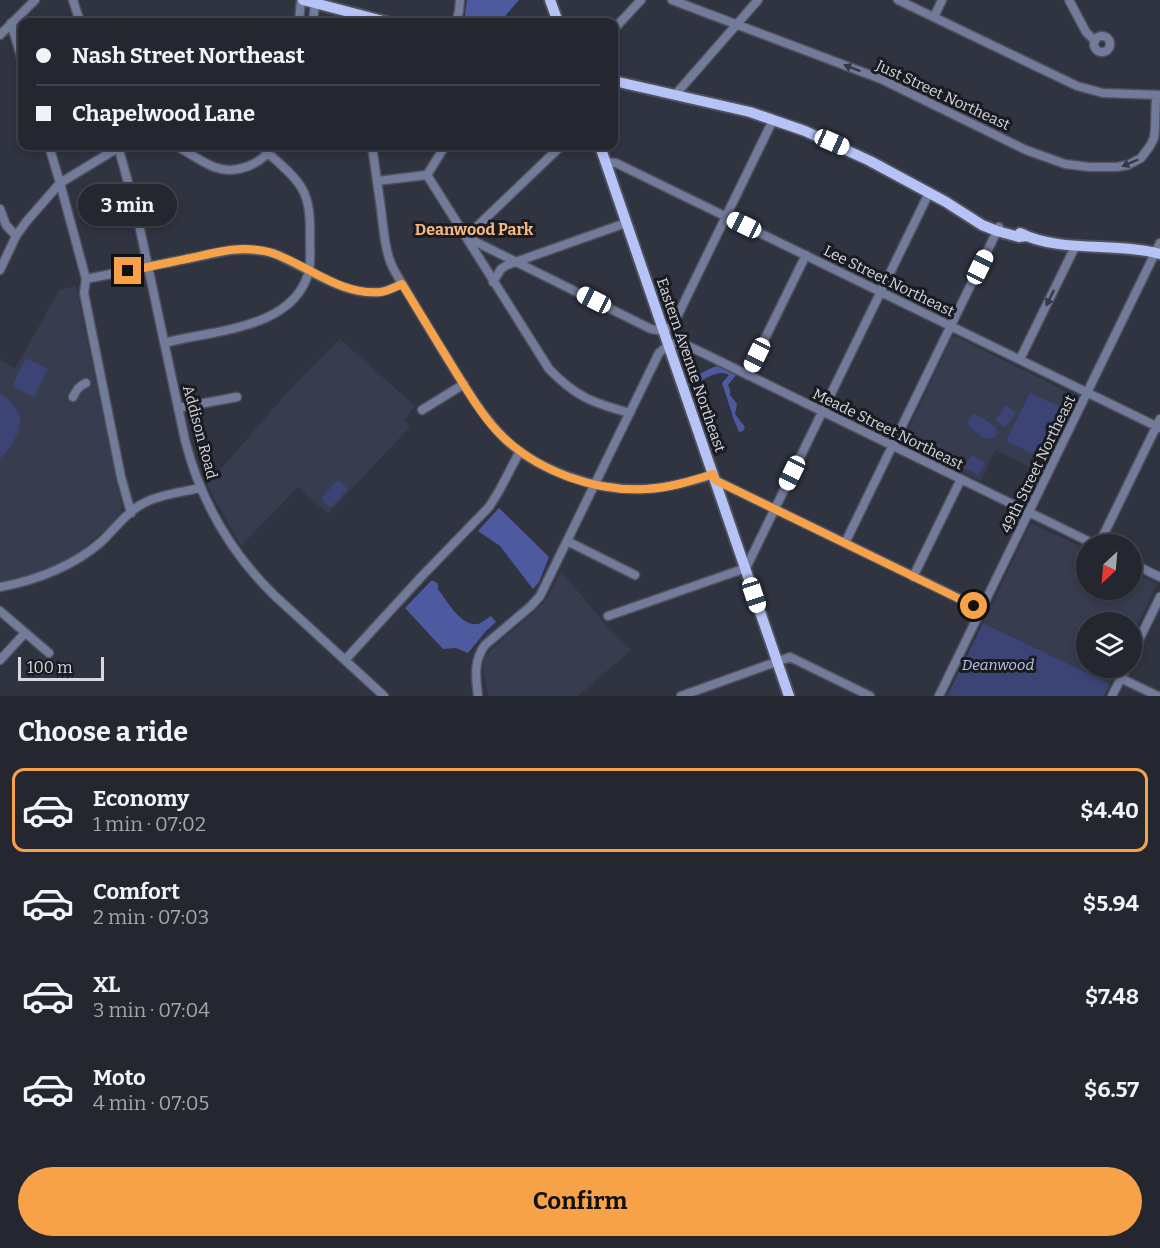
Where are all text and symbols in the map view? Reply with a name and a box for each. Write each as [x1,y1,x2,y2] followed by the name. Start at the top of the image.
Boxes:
[72,42,305,69] text: Nash Street Northeast
[872,56,1013,134] street label: Just Street Northeast
[843,63,861,72] one-way arrow
[72,100,255,127] text: Chapelwood Lane
[812,126,852,158] car
[1120,158,1138,168] one-way arrow
[78,184,178,226] callout: 3 min
[101,193,154,217] text: 3 min
[724,209,764,241] car
[415,220,534,239] district label: Deanwood Park
[821,241,958,321] street label: Lee Street Northeast
[964,247,996,287] car
[114,257,141,284] route end
[653,276,729,455] street label: Eastern Avenue Northeast
[574,284,614,316] car
[1045,289,1055,306] one-way arrow
[741,335,773,375] car
[179,383,221,481] street label: Addison Road
[810,385,967,474] street label: Meade Street Northeast
[997,392,1079,536] street label: 49th Street Northeast
[776,453,808,493] car
[1076,534,1142,600] north arrow
[1076,534,1142,678] map controls
[740,575,768,615] car
[960,592,987,619] route start
[1076,612,1142,678] button: layers
[18,654,104,682] scale bar
[962,656,1035,674] park label: Deanwood
[27,658,72,677] text: 100 m
[18,716,188,748] text: Choose a ride
[21,783,75,837] icon: car
[93,785,189,812] text: Economy
[1080,797,1139,824] text: $4.40
[93,812,206,836] text: 1 min · 07:02
[21,876,75,930] icon: car
[93,878,180,905] text: Comfort
[1083,890,1139,917] text: $5.94
[93,905,209,929] text: 2 min · 07:03
[21,969,75,1023] icon: car
[93,971,120,998] text: XL
[1085,983,1139,1010] text: $7.48
[93,998,210,1022] text: 3 min · 07:04
[21,1062,75,1116] icon: car
[93,1064,146,1091] text: Moto
[1084,1076,1139,1103] text: $6.57
[93,1091,209,1115] text: 4 min · 07:05
[18,1167,1142,1236] button: Confirm

